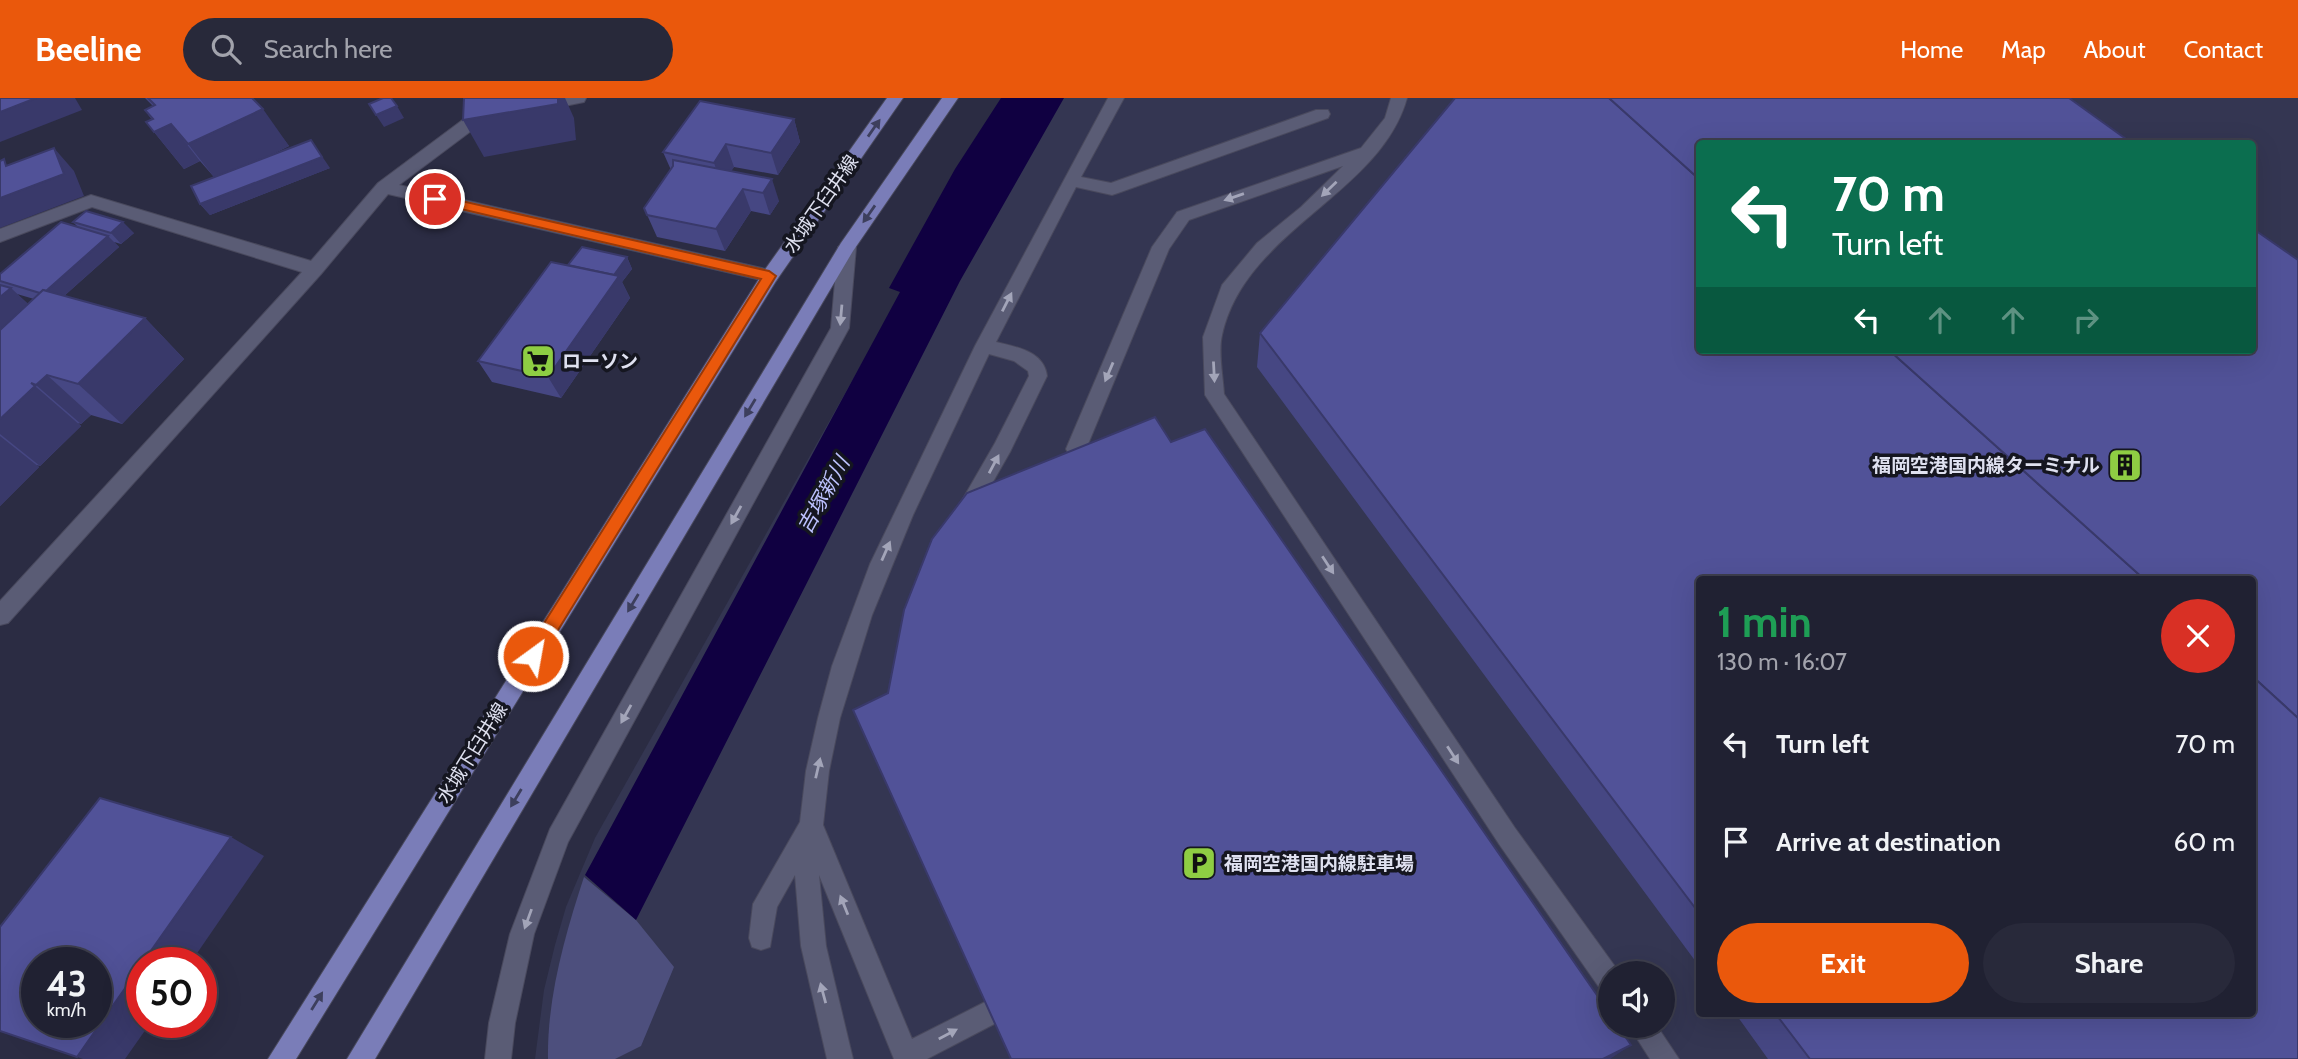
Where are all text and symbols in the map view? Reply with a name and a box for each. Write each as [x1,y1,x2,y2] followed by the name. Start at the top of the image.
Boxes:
[183,18,673,81] search box
[35,29,141,69] text: Beeline
[207,30,245,68] icon: search
[263,33,393,65] text: Search here
[1900,35,1963,64] text: Home
[2001,35,2046,64] text: Map
[2084,35,2146,64] text: About
[2184,35,2263,64] text: Contact
[867,119,881,137] one-way arrow
[779,151,863,257] street label: 水城下臼井線
[1832,164,1945,223] text: 70 m
[1717,168,1808,259] icon: left
[405,169,465,229] pin
[416,180,454,218] icon: arrive
[1321,181,1338,197] one-way arrow
[1223,192,1244,203] one-way arrow
[863,205,876,224] one-way arrow
[1832,224,1943,263] text: Turn left
[1001,292,1012,312] one-way arrow
[1848,301,1886,339] icon: left
[1921,301,1959,339] icon: ahead
[1994,301,2032,339] icon: ahead
[2067,301,2105,339] icon: right
[835,304,846,326] one-way arrow
[519,342,557,380] supermarket icon: ローソン
[562,350,638,373] place label: ローソン
[1209,361,1220,383] one-way arrow
[1103,362,1114,383] one-way arrow
[744,399,756,418] one-way arrow
[2106,446,2144,484] building icon: 福岡空港国内線ターミナル
[792,450,855,538] water label: 吉塚新川
[988,454,1000,474] one-way arrow
[1872,454,2100,477] place label: 福岡空港国内線ターミナル
[730,505,742,525] one-way arrow
[880,541,892,561] one-way arrow
[1321,556,1335,574] one-way arrow
[627,594,639,613] one-way arrow
[1717,596,1812,648] text: 1 min
[2161,599,2235,673] button: close
[496,619,570,693] position arrow
[1717,648,1847,676] text: 130 m · 16:07
[432,699,512,807] street label: 水城下臼井線
[620,704,632,724] one-way arrow
[1717,725,1755,763] icon: left
[1776,728,1869,760] text: Turn left
[2175,728,2235,760] text: 70 m
[1446,746,1460,764] one-way arrow
[813,756,824,778] one-way arrow
[510,789,522,808] one-way arrow
[1717,823,1755,861] icon: arrive
[1776,826,2001,858] text: Arrive at destination
[2173,826,2235,858] text: 60 m
[1180,844,1218,882] parking icon: 福岡空港国内線駐車場
[1224,852,1414,875] place label: 福岡空港国内線駐車場
[839,895,850,916] one-way arrow
[522,908,533,929] one-way arrow
[1717,923,1969,1003] button: Exit
[1983,923,2235,1003] button: Share
[126,947,217,1038] speed limit sign: 50
[1598,961,1675,1038] map controls
[1598,961,1675,1038] button: sound
[46,962,87,1005] text: 43
[817,982,828,1004] one-way arrow
[311,991,324,1011] one-way arrow
[47,999,86,1021] text: km/h
[938,1029,958,1040] one-way arrow

